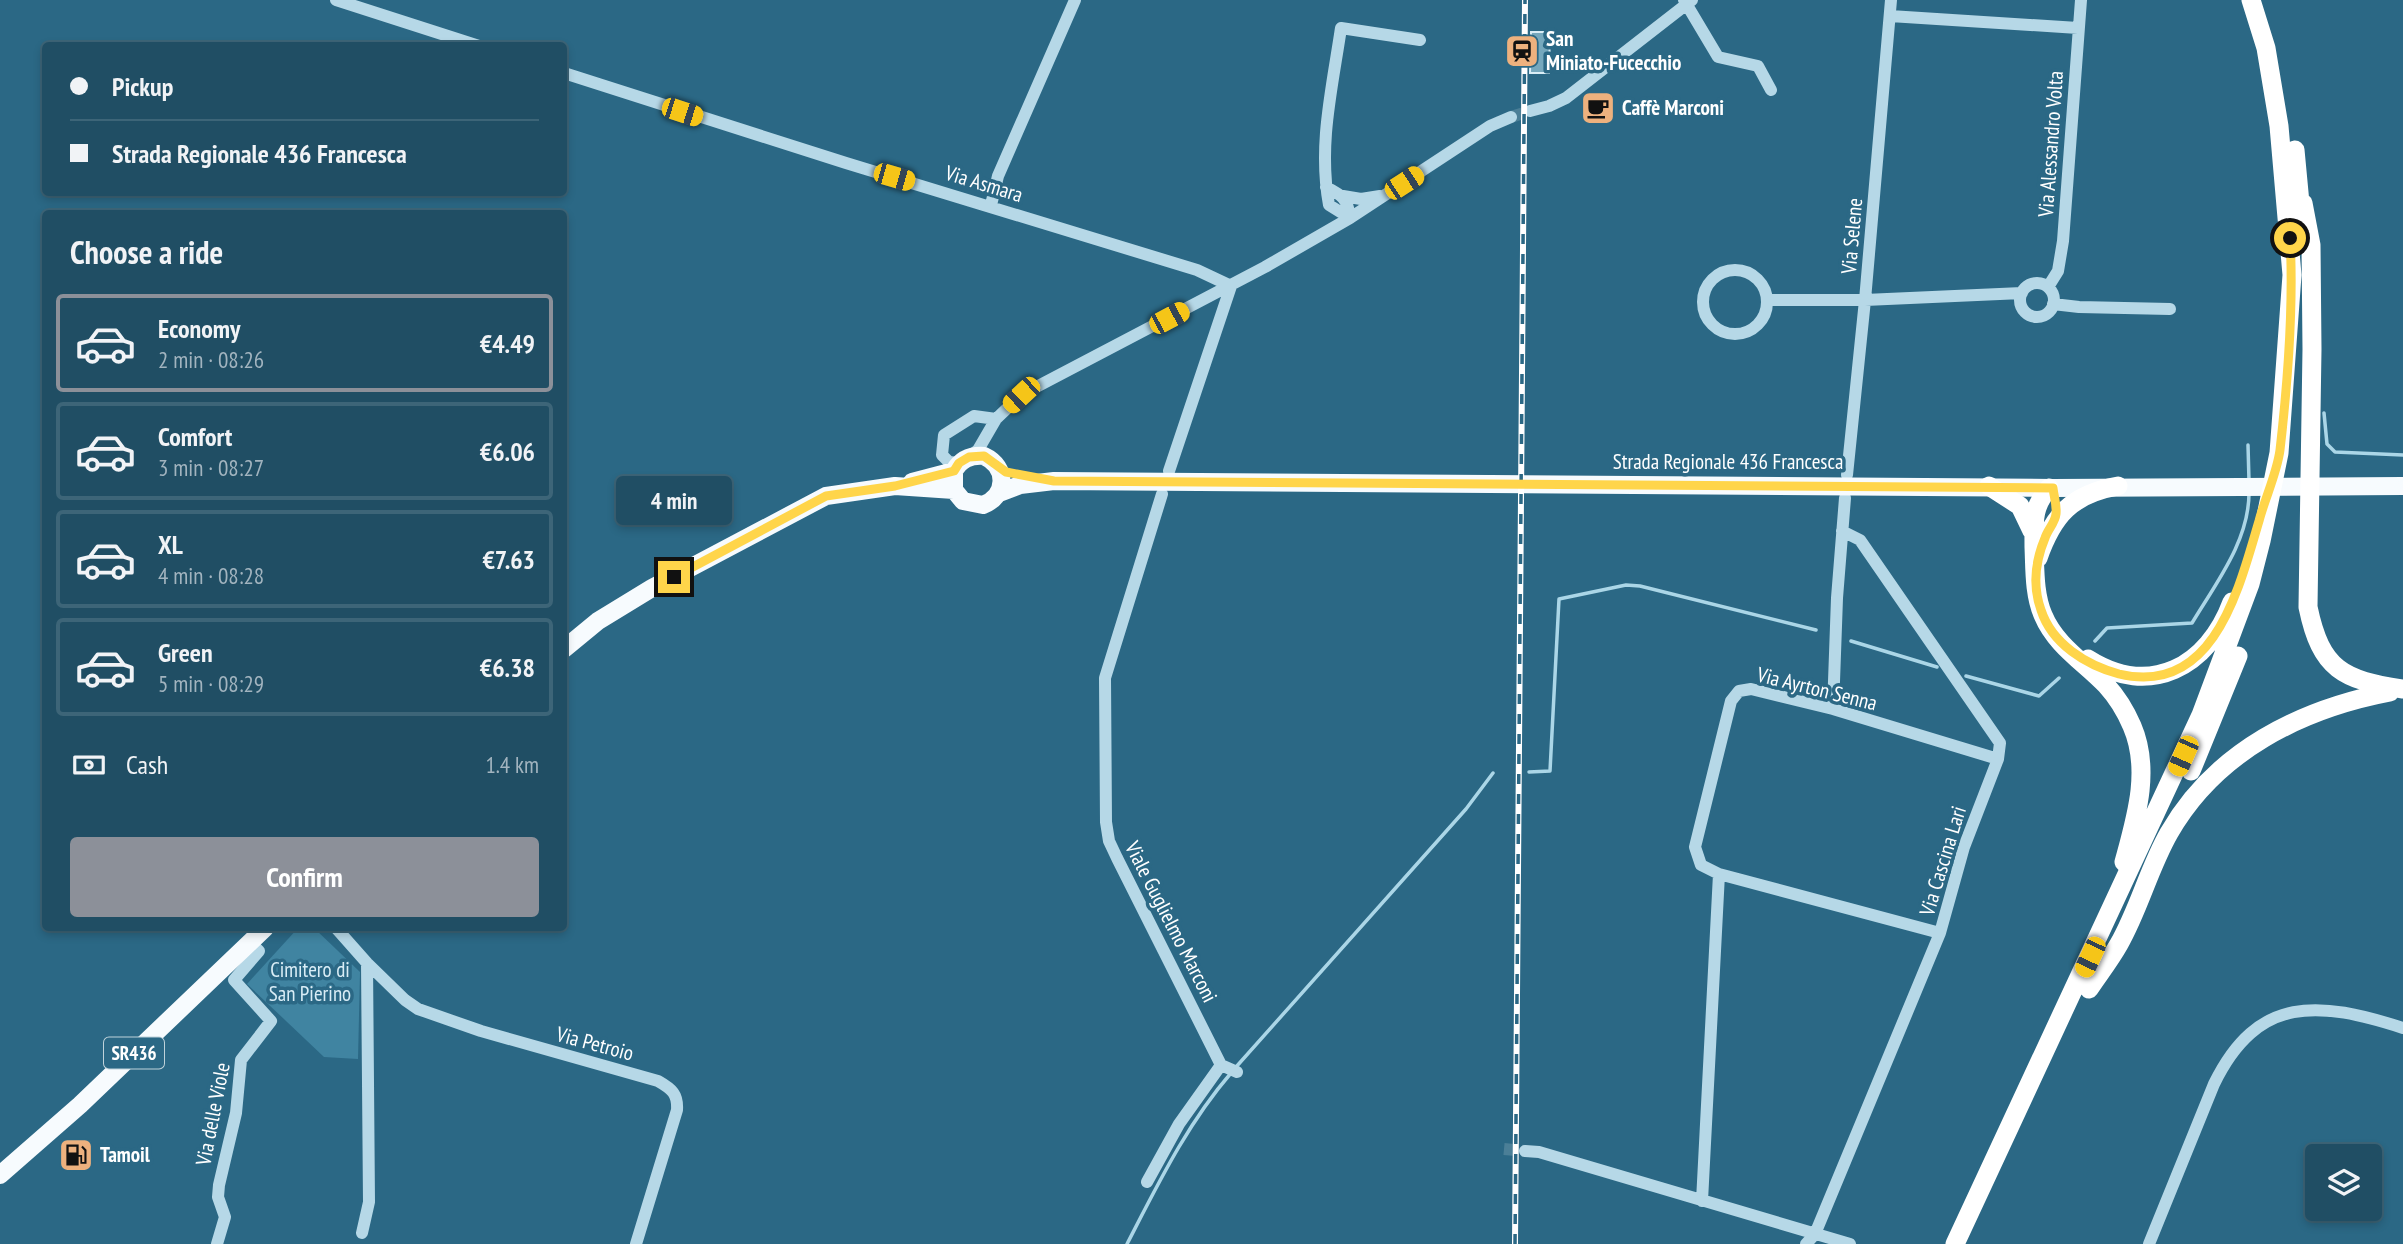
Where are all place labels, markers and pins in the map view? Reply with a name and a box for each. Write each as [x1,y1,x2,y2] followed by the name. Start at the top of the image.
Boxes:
[1546,25,1681,76] place label: San Miniato-Fucecchio
[1503,32,1541,70] station icon: San Miniato-Fucecchio
[1579,89,1617,127] cafe icon: Caffè Marconi
[1622,94,1724,121] place label: Caffè Marconi
[57,1136,95,1174] fuel station icon: Tamoil
[100,1141,151,1168] place label: Tamoil

